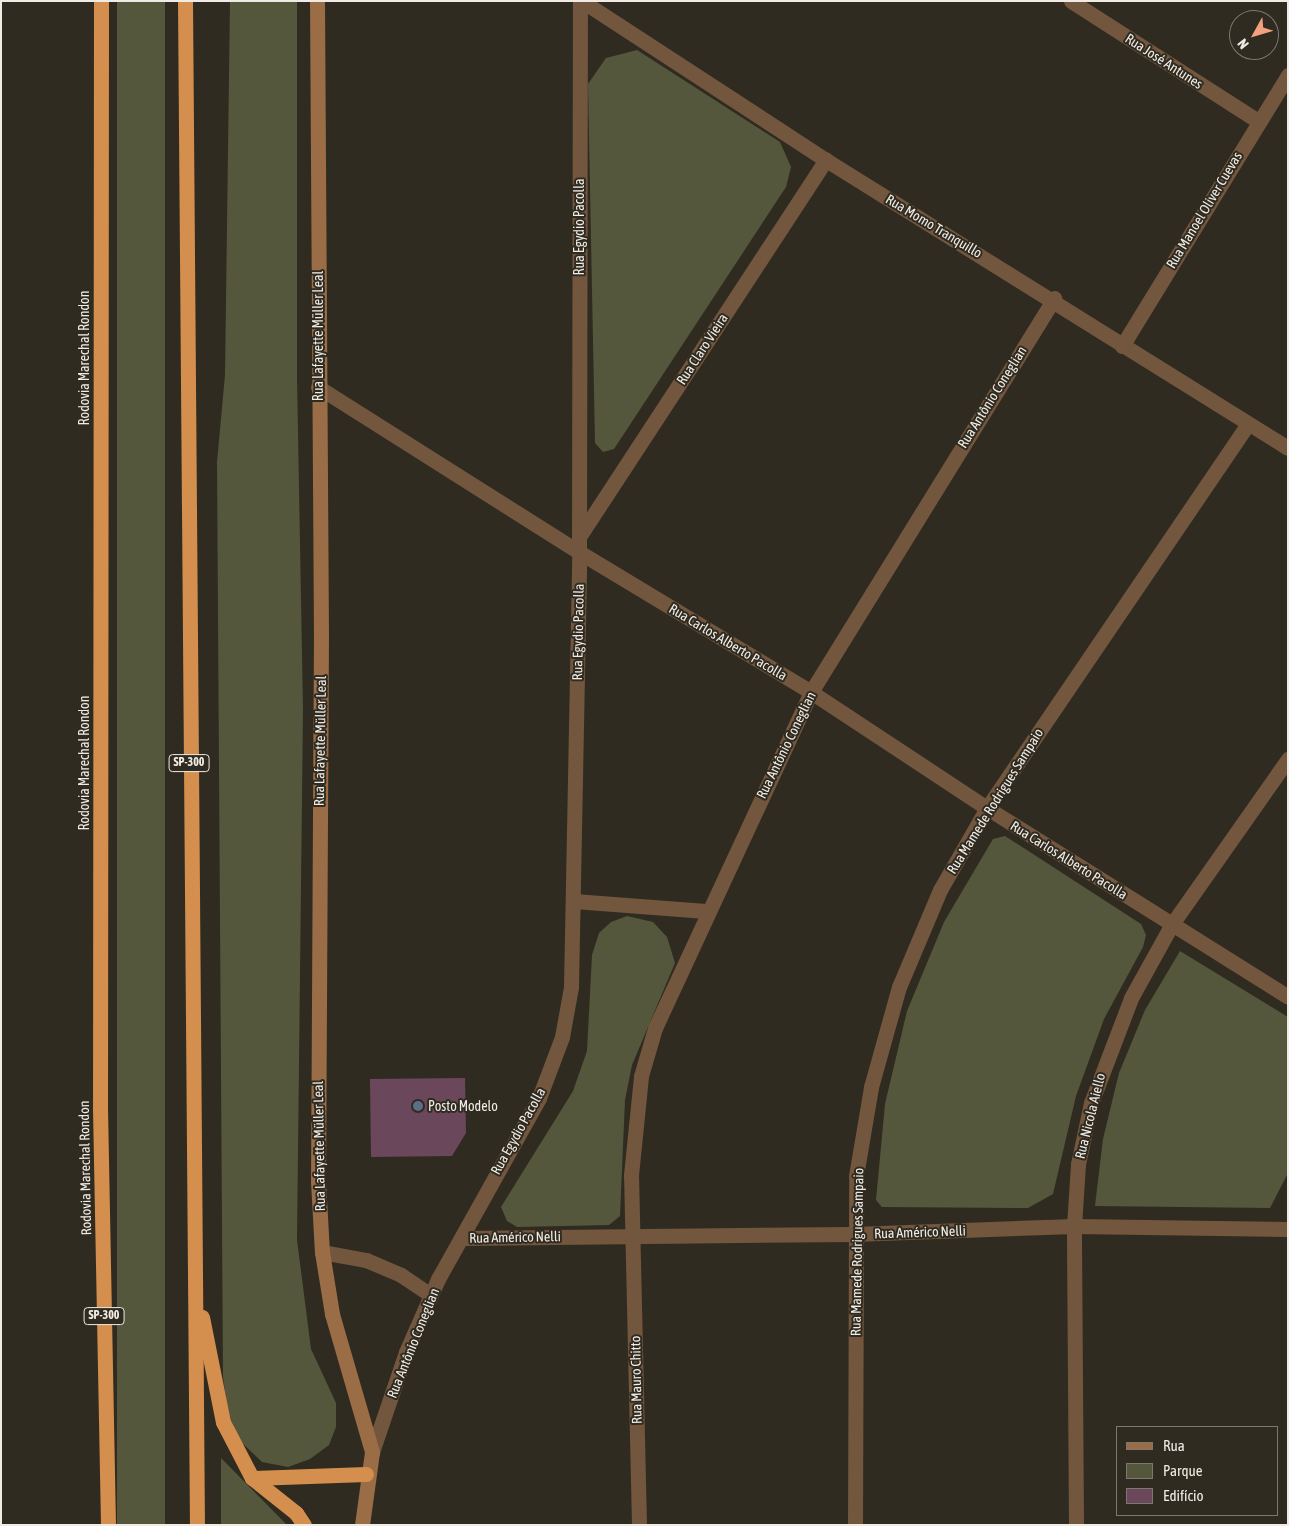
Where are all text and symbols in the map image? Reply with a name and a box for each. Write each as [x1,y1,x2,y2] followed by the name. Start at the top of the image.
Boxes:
[1229,10,1279,60] north arrow
[1122,30,1206,92] street label: Rua José Antunes
[1234,36,1252,52] text: N
[1163,149,1245,271] street label: Rua Manoel Oliver Cuevas
[571,179,587,275] street label: Rua Egydio Pacolla
[883,191,985,261] street label: Rua Momo Tranquillo
[310,271,326,401] street label: Rua Lafayette Müller Leal
[76,291,92,425] street label: Rodovia Marechal Rondon
[673,310,731,388] street label: Rua Claro Vieira
[954,343,1030,451] street label: Rua Antônio Coneglian
[569,583,587,681] street label: Rua Egydio Pacolla
[666,600,790,684] street label: Rua Carlos Alberto Pacolla
[310,676,330,806] street label: Rua Lafayette Müller Leal
[753,689,819,801] street label: Rua Antônio Coneglian
[76,696,92,830] street label: Rodovia Marechal Rondon
[943,725,1047,877] street label: Rua Mamede Rodrigues Sampaio
[168,754,210,772] road number: SP-300
[1007,817,1131,903] street label: Rua Carlos Alberto Pacolla
[1071,1071,1109,1161] street label: Rua Nicola Aiello
[309,1081,329,1211] street label: Rua Lafayette Müller Leal
[487,1085,549,1177] street label: Rua Egydio Pacolla
[428,1098,498,1114] place label: Posto Modelo
[75,1100,95,1236] street label: Rodovia Marechal Rondon
[412,1100,424,1112] marker: Posto Modelo
[847,1168,867,1336] street label: Rua Mamede Rodrigues Sampaio
[874,1222,966,1242] street label: Rua Américo Nelli
[469,1228,561,1246] street label: Rua Américo Nelli
[383,1286,443,1400] street label: Rua Antônio Coneglian
[83,1306,125,1325] road number: SP-300
[627,1336,645,1424] street label: Rua Mauro Chitto
[1116,1426,1279,1516] legend
[1163,1437,1185,1454] text: Rua
[1163,1462,1203,1479] text: Parque
[1163,1487,1204,1504] text: Edifício

